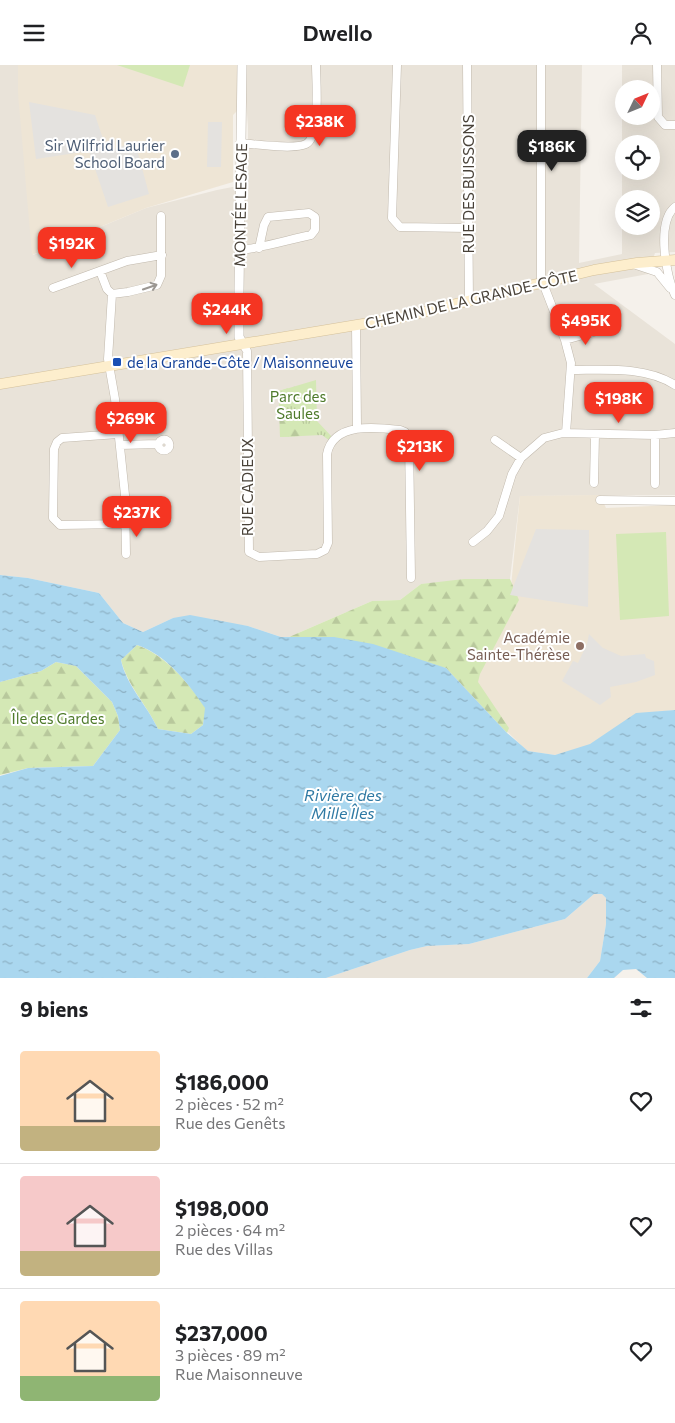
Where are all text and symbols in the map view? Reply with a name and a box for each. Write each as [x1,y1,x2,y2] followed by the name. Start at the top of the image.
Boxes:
[20,19,48,47] icon: menu
[302,19,373,46] text: Dwello
[627,19,655,47] icon: person
[615,80,660,125] north arrow
[615,80,660,235] map controls
[285,104,355,147] pin: $238K
[296,111,344,130] text: $238K
[459,114,477,253] street label: RUE DES BUISSONS
[517,129,587,172] pin: $186K
[615,135,660,180] button: locate
[45,136,165,171] place label: Sir Wilfrid Laurier School Board
[528,136,576,155] text: $186K
[229,143,250,267] street label: MONTÉE LESAGE
[169,148,181,160] marker: Sir Wilfrid Laurier School Board
[615,190,660,235] button: layers
[37,227,107,269] pin: $192K
[49,233,95,252] text: $192K
[363,265,579,332] street label: CHEMIN DE LA GRANDE-CÔTE
[141,282,157,291] one-way arrow
[192,293,262,335] pin: $244K
[203,299,251,318] text: $244K
[551,303,621,346] pin: $495K
[561,310,611,329] text: $495K
[127,353,353,371] place label: de la Grande-Côte / Maisonneuve
[111,356,123,368] marker: de la Grande-Côte / Maisonneuve
[584,381,654,424] pin: $198K
[270,387,327,422] park label: Parc des Saules
[595,388,643,407] text: $198K
[96,401,166,444] pin: $269K
[107,408,155,427] text: $269K
[385,429,455,472] pin: $213K
[397,436,443,455] text: $213K
[238,438,256,536] street label: RUE CADIEUX
[102,495,172,538] pin: $237K
[113,502,161,521] text: $237K
[467,628,570,663] place label: Académie Sainte-Thérèse
[574,640,586,652] marker: Académie Sainte-Thérèse
[10,708,105,727] park label: Île des Gardes
[304,785,382,822] water label: Rivière des Mille Îles
[627,994,655,1022] icon: filters
[20,996,88,1021] text: 9 biens
[175,1069,269,1094] text: $186,000
[60,1071,120,1131] icon: home
[627,1087,655,1115] icon: heart
[175,1094,284,1113] text: 2 pièces · 52 m²
[175,1113,286,1132] text: Rue des Genêts
[175,1195,269,1220] text: $198,000
[60,1196,120,1256] icon: home
[627,1212,655,1240] icon: heart
[175,1220,285,1239] text: 2 pièces · 64 m²
[175,1239,273,1258] text: Rue des Villas
[175,1320,268,1345] text: $237,000
[60,1321,120,1381] icon: home
[627,1337,655,1365] icon: heart
[175,1345,286,1364] text: 3 pièces · 89 m²
[175,1364,303,1383] text: Rue Maisonneuve

